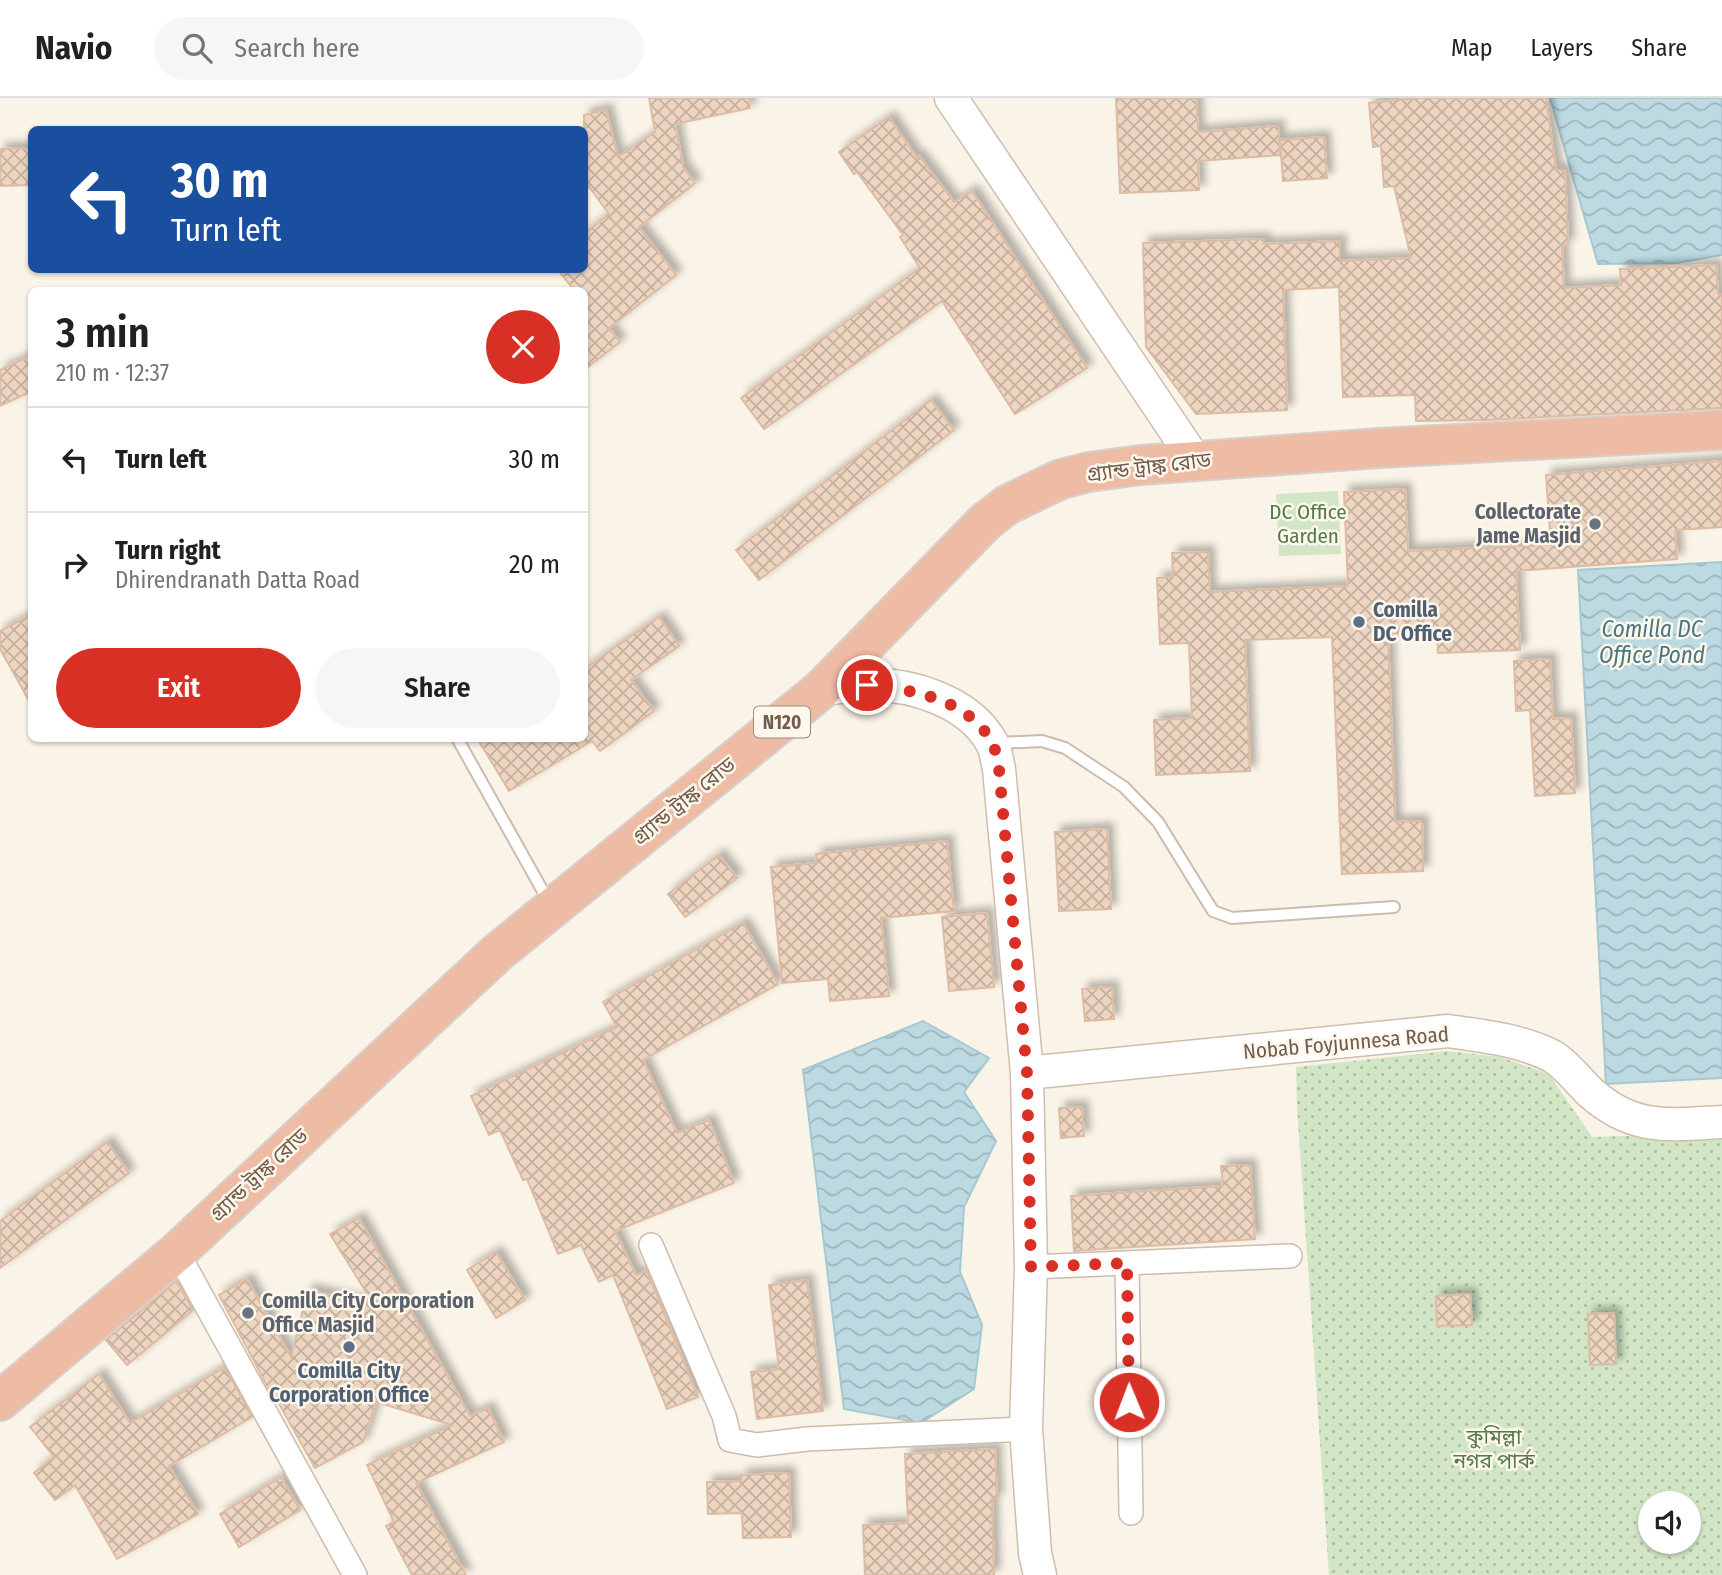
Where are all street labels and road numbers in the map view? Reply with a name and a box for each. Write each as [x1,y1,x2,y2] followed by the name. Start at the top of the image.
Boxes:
[1085,446,1214,488] street label: গ্র্যান্ড ট্রাঙ্ক রোড
[754,706,810,737] road number: N120
[627,751,741,850] street label: গ্র্যান্ড ট্রাঙ্ক রোড
[1242,1021,1450,1065] street label: Nobab Foyjunnesa Road
[204,1122,314,1227] street label: গ্র্যান্ড ট্রাঙ্ক রোড

